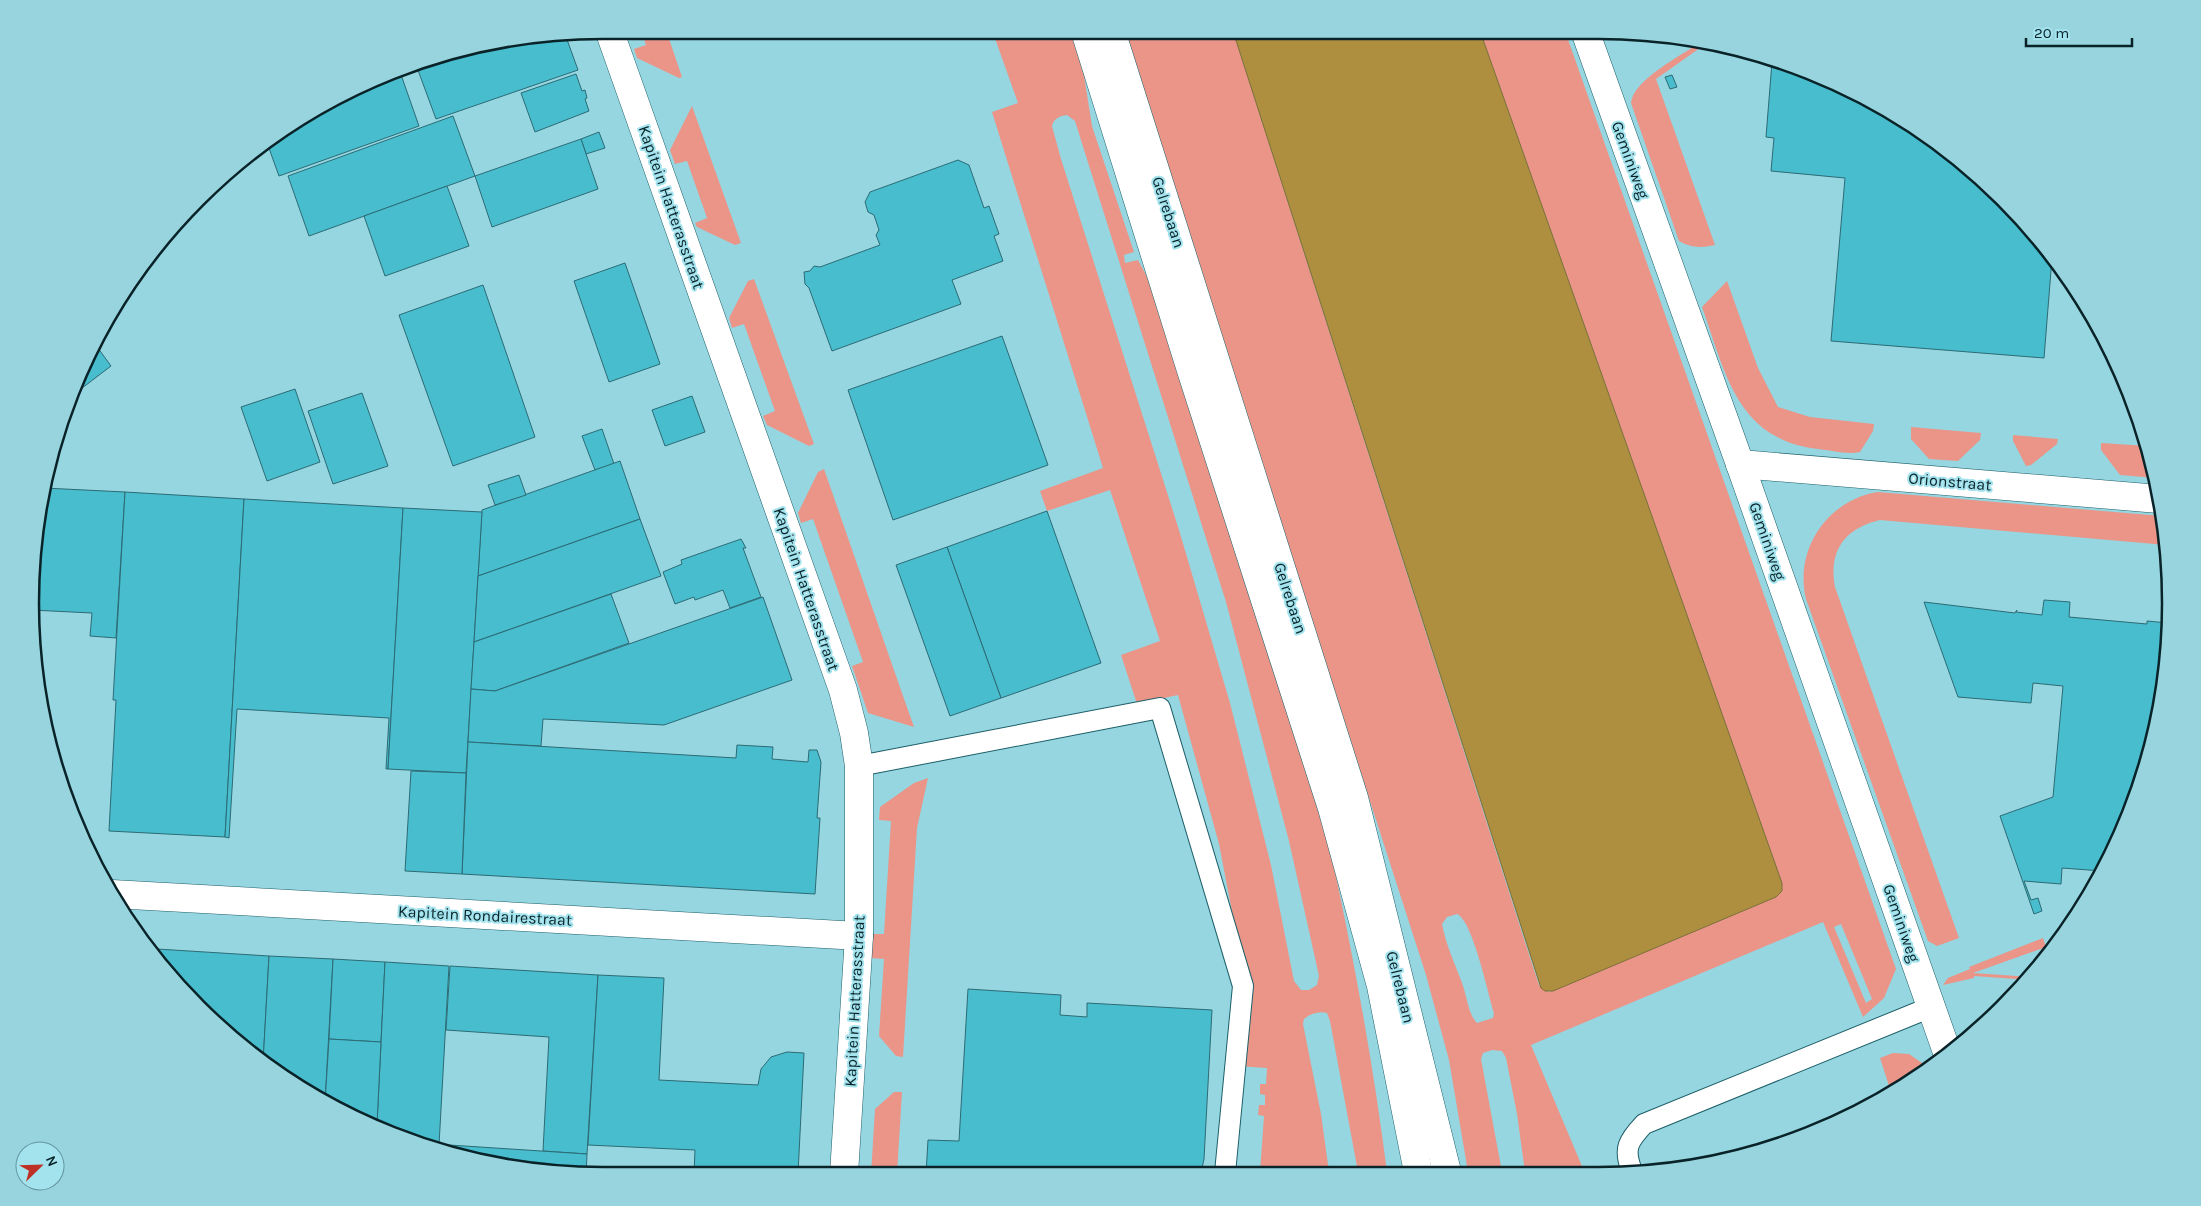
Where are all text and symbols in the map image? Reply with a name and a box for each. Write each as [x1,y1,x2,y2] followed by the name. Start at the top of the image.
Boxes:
[2026,15,2132,47] scale bar
[2034,24,2069,42] text: 20 m
[1608,119,1653,202] street label: Geminiweg
[635,123,708,291] street label: Kapitein Hatterasstraat
[1148,174,1189,250] street label: Gelrebaan
[1908,468,1992,495] street label: Orionstraat
[1745,500,1790,583] street label: Geminiweg
[770,505,843,673] street label: Kapitein Hatterasstraat
[1270,560,1311,636] street label: Gelrebaan
[1879,882,1924,965] street label: Geminiweg
[397,901,572,930] street label: Kapitein Rondairestraat
[841,915,868,1087] street label: Kapitein Hatterasstraat
[1382,949,1419,1025] street label: Gelrebaan
[15,1141,65,1191] north arrow
[42,1153,61,1169] text: N

